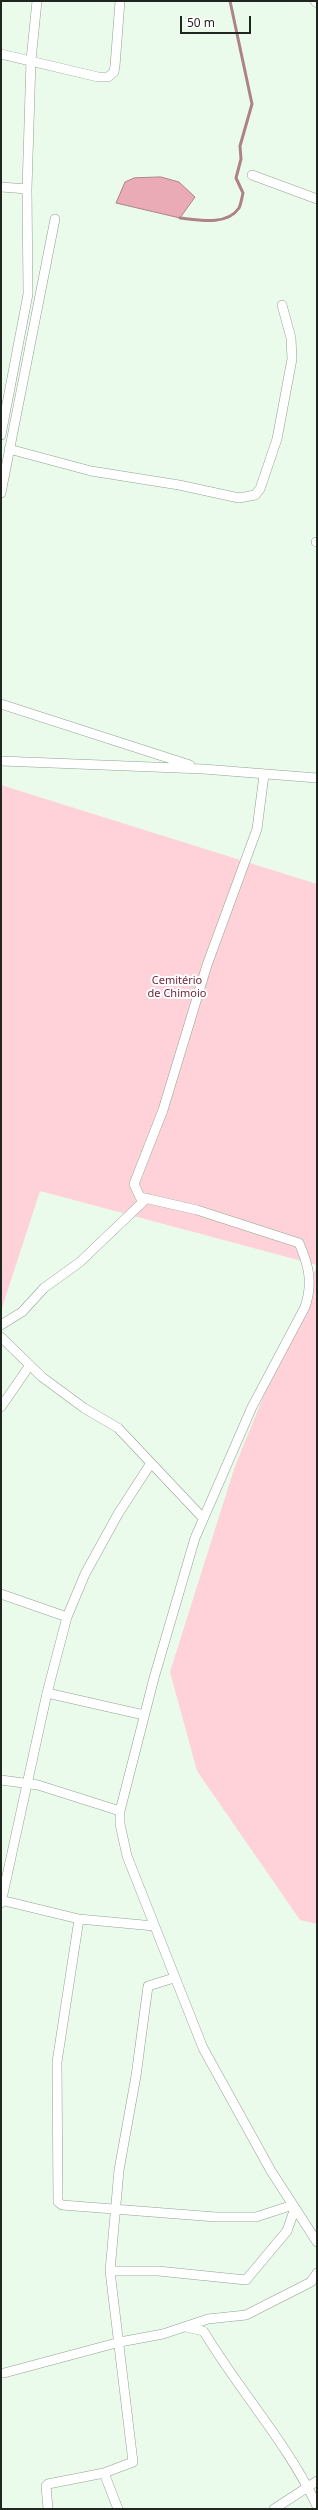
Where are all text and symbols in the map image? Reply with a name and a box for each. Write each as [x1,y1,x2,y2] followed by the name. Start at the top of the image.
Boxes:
[182,8,253,34] scale bar
[187,14,215,31] text: 50 m
[148,974,206,1000] park label: Cemitério de Chimoio

